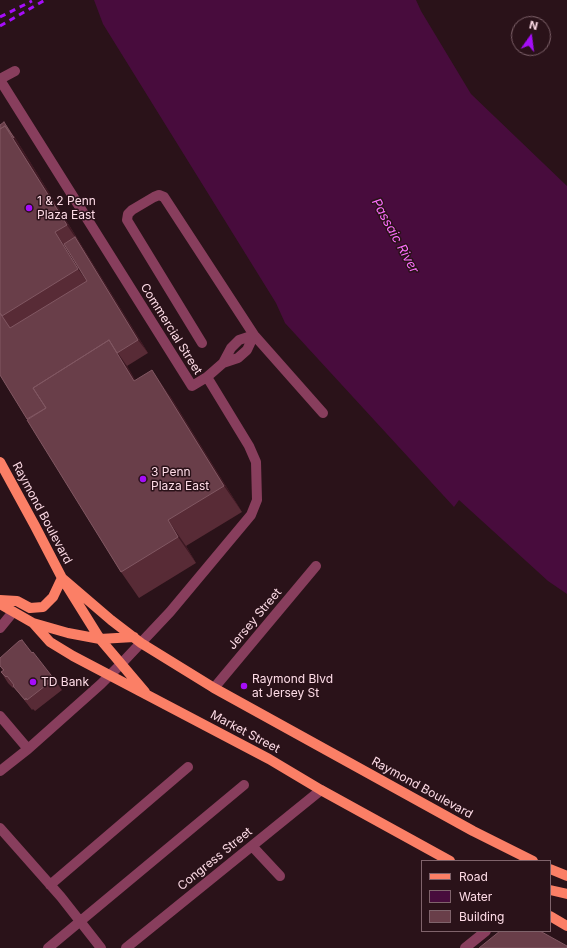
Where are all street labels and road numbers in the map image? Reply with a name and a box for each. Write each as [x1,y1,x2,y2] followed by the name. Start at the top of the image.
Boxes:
[137,281,205,377] street label: Commercial Street
[9,460,75,566] street label: Raymond Boulevard
[225,585,285,653] street label: Jersey Street
[208,708,282,756] street label: Market Street
[369,754,475,822] street label: Raymond Boulevard
[175,825,255,893] street label: Congress Street

